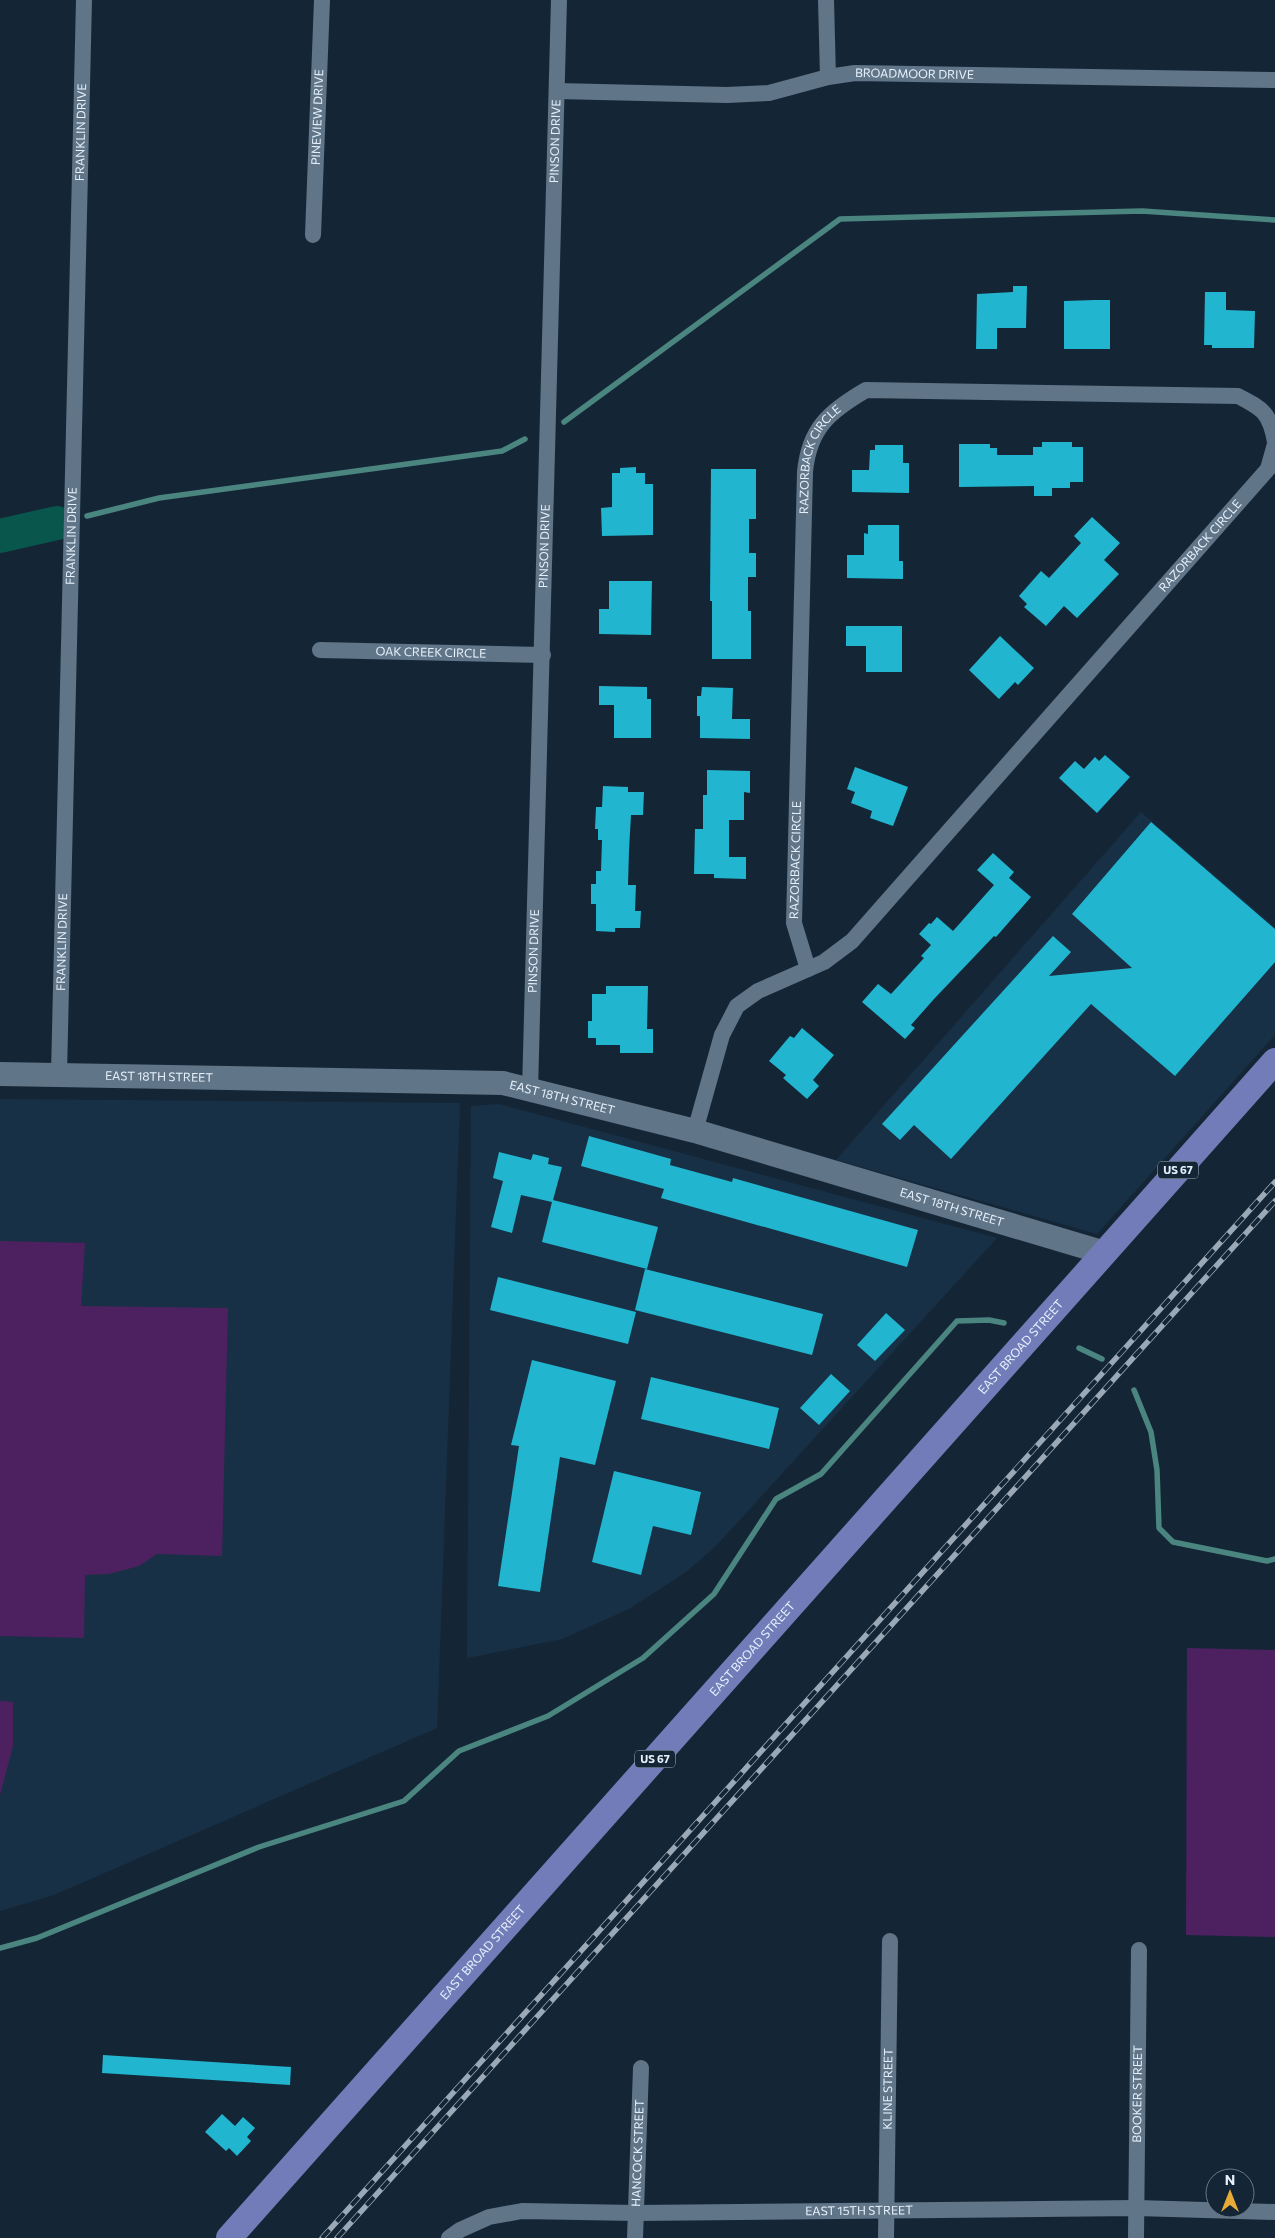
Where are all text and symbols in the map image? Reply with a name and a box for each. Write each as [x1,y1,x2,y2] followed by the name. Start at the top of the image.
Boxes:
[855,65,974,81] street label: BROADMOOR DRIVE
[308,69,325,165] street label: PINEVIEW DRIVE
[72,83,88,181] street label: FRANKLIN DRIVE
[546,99,562,183] street label: PINSON DRIVE
[796,401,843,514] street label: RAZORBACK CIRCLE
[62,487,79,585] street label: FRANKLIN DRIVE
[1155,496,1244,594] street label: RAZORBACK CIRCLE
[535,504,552,588] street label: PINSON DRIVE
[375,643,486,660] street label: OAK CREEK CIRCLE
[786,801,803,919] street label: RAZORBACK CIRCLE
[53,893,69,991] street label: FRANKLIN DRIVE
[525,909,541,993] street label: PINSON DRIVE
[105,1068,213,1084] street label: EAST 18TH STREET
[508,1077,617,1117] street label: EAST 18TH STREET
[1158,1162,1198,1178] road number: US 67
[898,1184,1006,1229] street label: EAST 18TH STREET
[975,1296,1066,1396] street label: EAST BROAD STREET
[706,1598,797,1698] street label: EAST BROAD STREET
[635,1750,675,1768] road number: US 67
[436,1902,528,2002] street label: EAST BROAD STREET
[1129,2045,1144,2143] street label: BOOKER STREET
[879,2048,895,2130] street label: KLINE STREET
[628,2099,646,2207] street label: HANCOCK STREET
[1205,2168,1255,2218] north arrow
[1225,2171,1235,2188] text: N
[805,2202,913,2217] street label: EAST 15TH STREET

